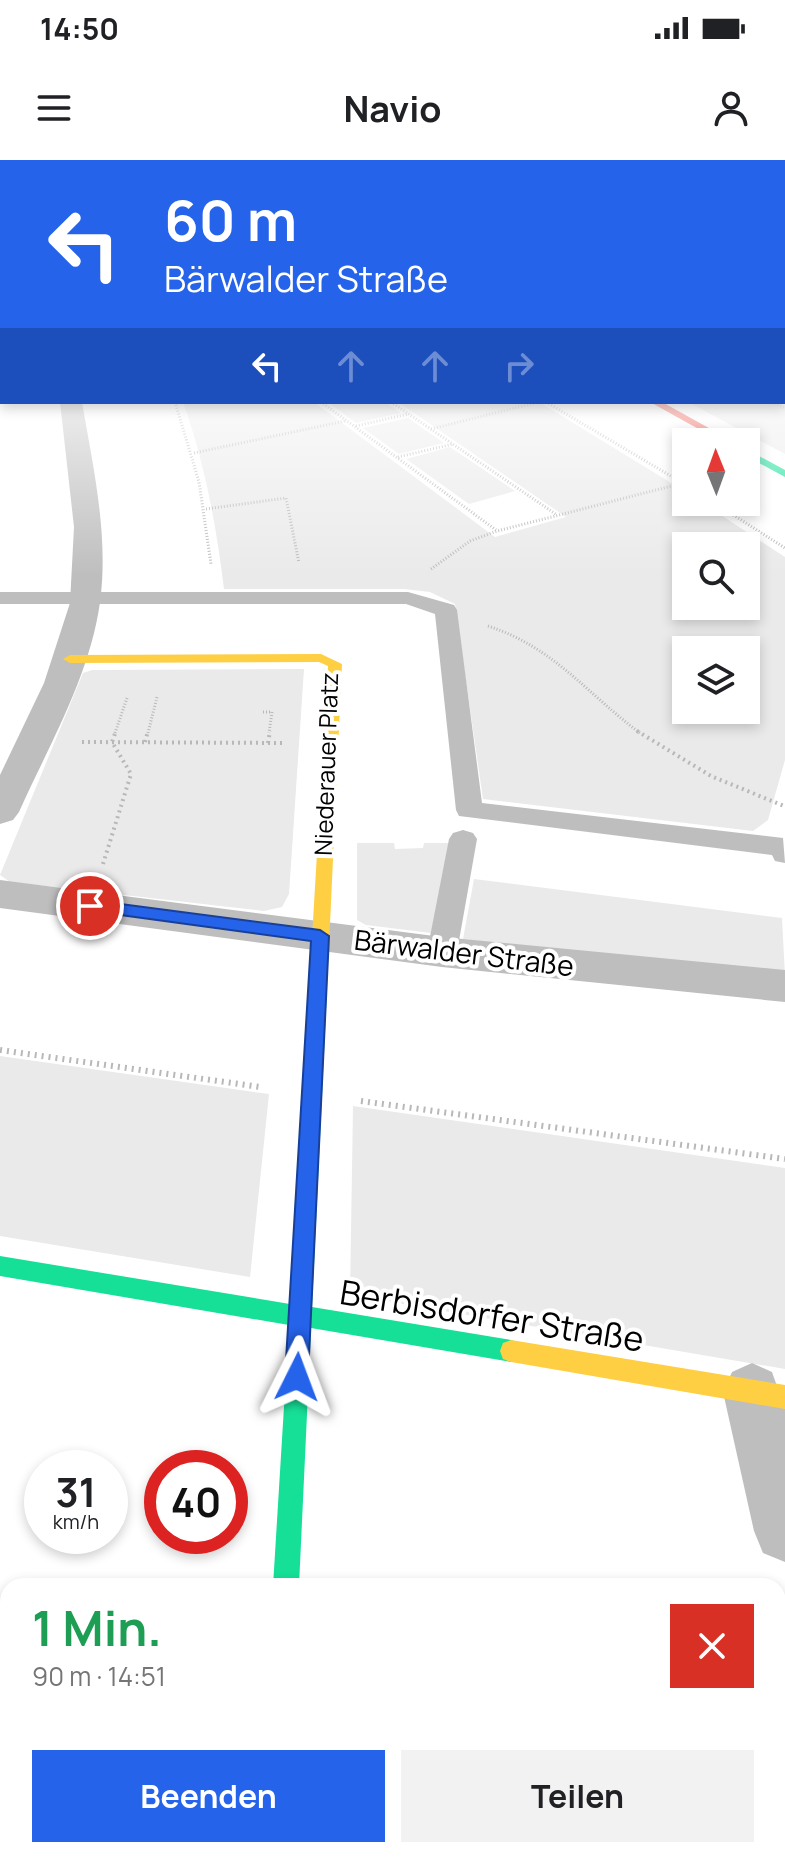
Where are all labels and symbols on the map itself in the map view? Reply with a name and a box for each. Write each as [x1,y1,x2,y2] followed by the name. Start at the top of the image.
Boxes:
[672,428,760,516] north arrow
[306,672,345,856] street label: Niederauer Platz
[56,872,124,940] pin
[352,920,576,984] street label: Bärwalder Straße
[337,1268,647,1362] street label: Berbisdorfer Straße
[255,1335,339,1419] position arrow
[144,1450,248,1554] speed limit sign: 40

